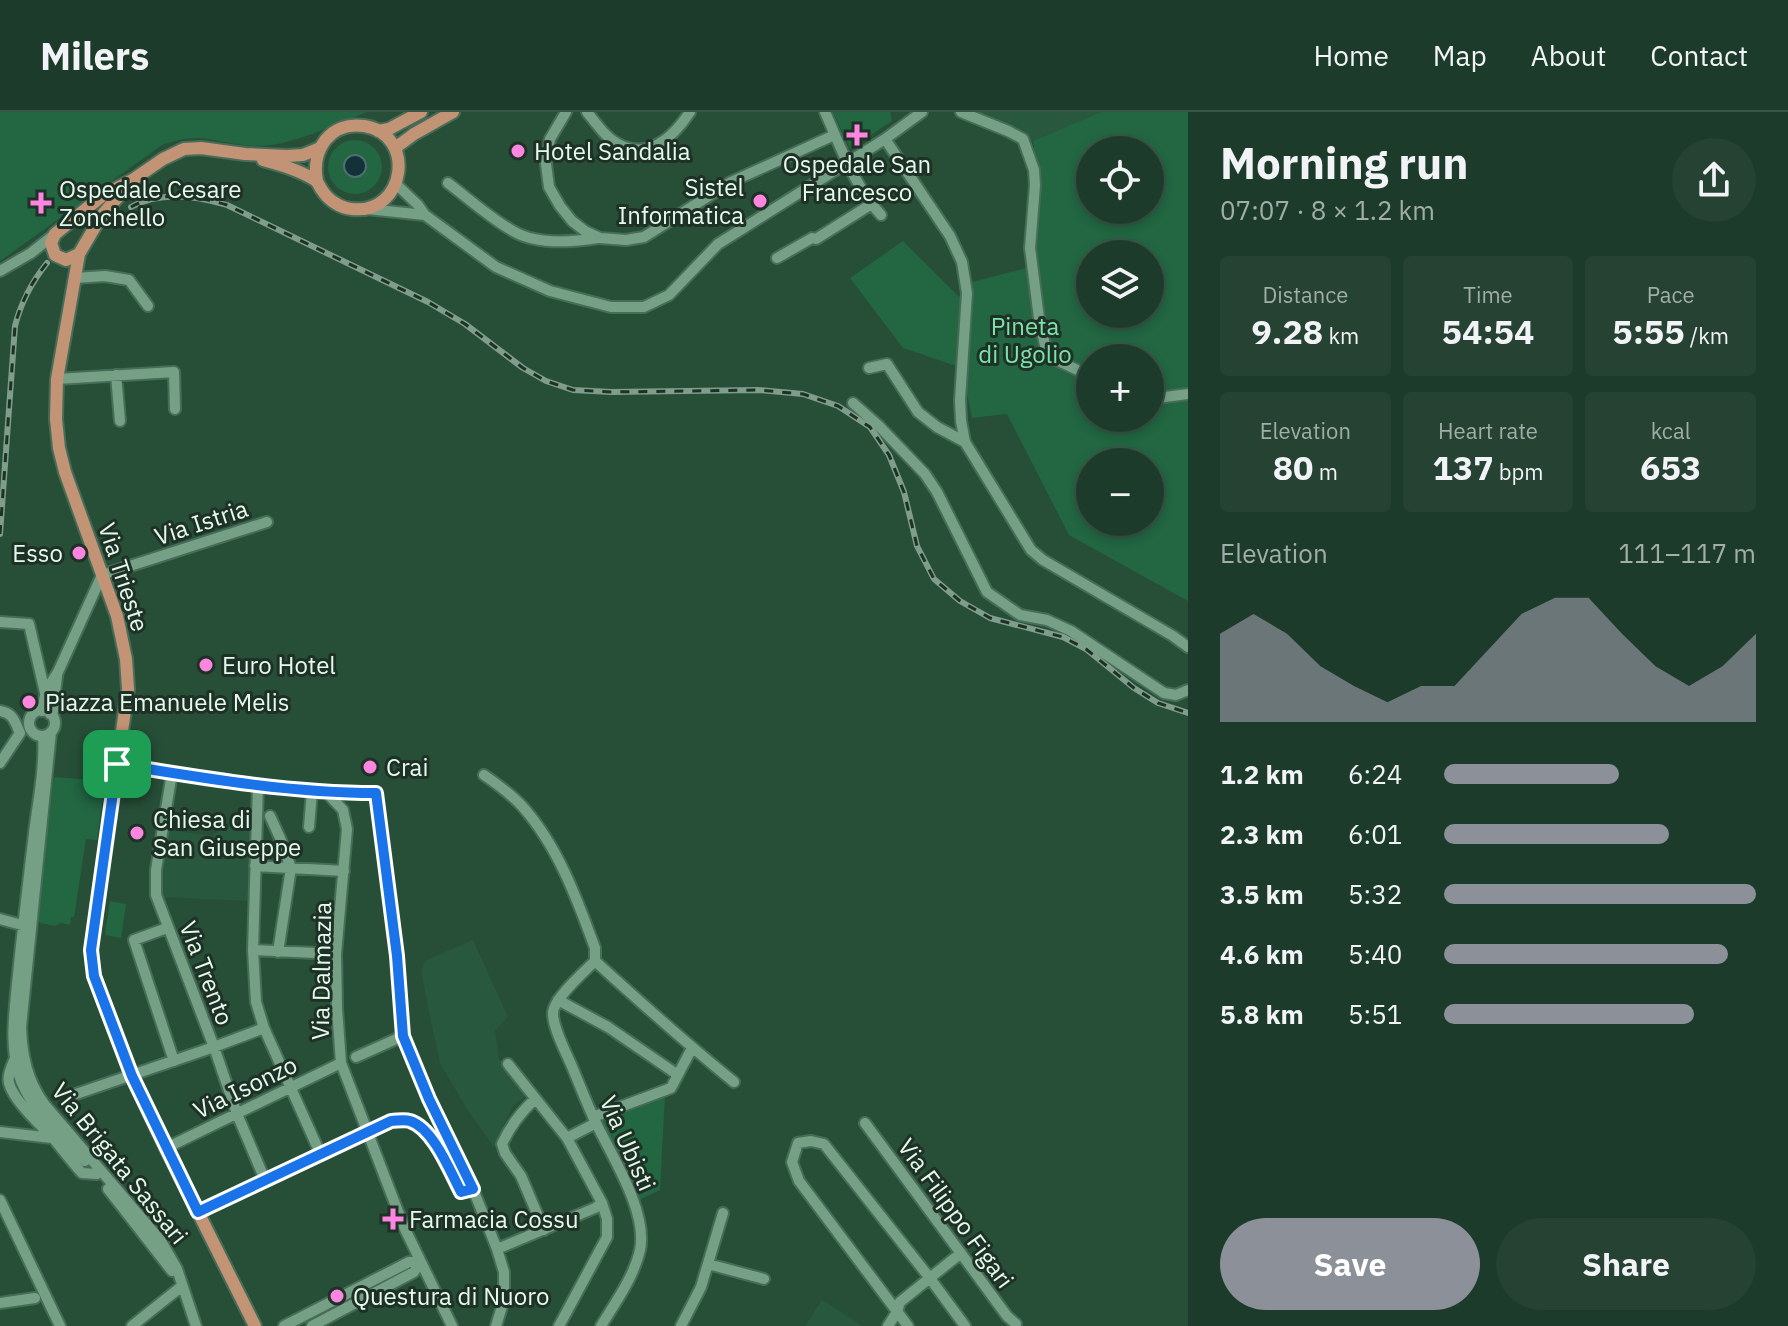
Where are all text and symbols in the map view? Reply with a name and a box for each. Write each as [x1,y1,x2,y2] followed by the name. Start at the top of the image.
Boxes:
[40,31,149,80] text: Milers
[1313,37,1389,74] text: Home
[1433,37,1487,74] text: Map
[1531,37,1606,74] text: About
[1650,37,1748,74] text: Contact
[846,124,868,146] marker: Ospedale San Francesco
[1220,134,1469,191] text: Morning run
[534,135,691,167] place label: Hotel Sandalia
[1076,136,1164,536] map controls
[1076,136,1164,224] button: locate
[1672,138,1756,222] button: share
[509,142,527,160] marker: Hotel Sandalia
[783,148,931,208] place label: Ospedale San Francesco
[618,171,744,231] place label: Sistel Informatica
[59,173,241,233] place label: Ospedale Cesare Zonchello
[30,192,52,214] marker: Ospedale Cesare Zonchello
[751,192,769,210] marker: Sistel Informatica
[1220,193,1435,227] text: 07:07 · 8 × 1.2 km
[1076,240,1164,328] button: layers
[1262,280,1348,309] text: Distance
[1463,280,1513,309] text: Time
[1647,280,1695,309] text: Pace
[1251,309,1323,353] text: 9.28
[1442,309,1534,353] text: 54:54
[1612,309,1685,353] text: 5:55
[978,310,1072,370] park label: Pineta di Ugolio
[1323,321,1359,350] text: km
[1685,321,1729,350] text: /km
[1076,344,1164,432] button: +
[1260,416,1351,445] text: Elevation
[1438,416,1538,445] text: Heart rate
[1651,416,1691,445] text: kcal
[1273,445,1314,489] text: 80
[1432,445,1494,489] text: 137
[1640,445,1701,489] text: 653
[1076,448,1164,536] button: −
[1314,457,1338,486] text: m
[1494,457,1544,486] text: bpm
[150,492,252,552] street label: Via Istria
[91,518,157,636] street label: Via Trieste
[1220,536,1328,570] text: Elevation
[1618,536,1756,570] text: 111–117 m
[12,537,63,569] place label: Esso
[70,544,88,562] marker: Esso
[222,649,336,681] place label: Euro Hotel
[197,656,215,674] marker: Euro Hotel
[45,686,290,718] place label: Piazza Emanuele Melis
[20,693,38,711] marker: Piazza Emanuele Melis
[83,730,151,798] pin
[95,742,139,786] icon: arrive
[386,751,428,783] place label: Crai
[1220,757,1304,791] text: 1.2 km
[1348,757,1402,791] text: 6:24
[361,758,379,776] marker: Crai
[153,803,301,863] place label: Chiesa di San Giuseppe
[1220,817,1304,851] text: 2.3 km
[1348,817,1402,851] text: 6:01
[128,824,146,842] marker: Chiesa di San Giuseppe
[1220,877,1304,911] text: 3.5 km
[1348,877,1402,911] text: 5:32
[304,901,338,1040] street label: Via Dalmazia
[173,916,241,1030] street label: Via Trento
[1220,937,1304,971] text: 4.6 km
[1348,937,1402,971] text: 5:40
[1220,997,1304,1031] text: 5.8 km
[1348,997,1402,1031] text: 5:51
[188,1048,302,1126] street label: Via Isonzo
[45,1075,195,1251] street label: Via Brigata Sassari
[593,1090,663,1196] street label: Via Ubisti
[891,1132,1021,1294] street label: Via Filippo Figari
[409,1203,579,1235] place label: Farmacia Cossu
[384,1210,402,1228] marker: Farmacia Cossu
[1220,1218,1480,1310] button: Save
[1496,1218,1756,1310] button: Share
[353,1280,549,1312] place label: Questura di Nuoro
[328,1287,346,1305] marker: Questura di Nuoro

